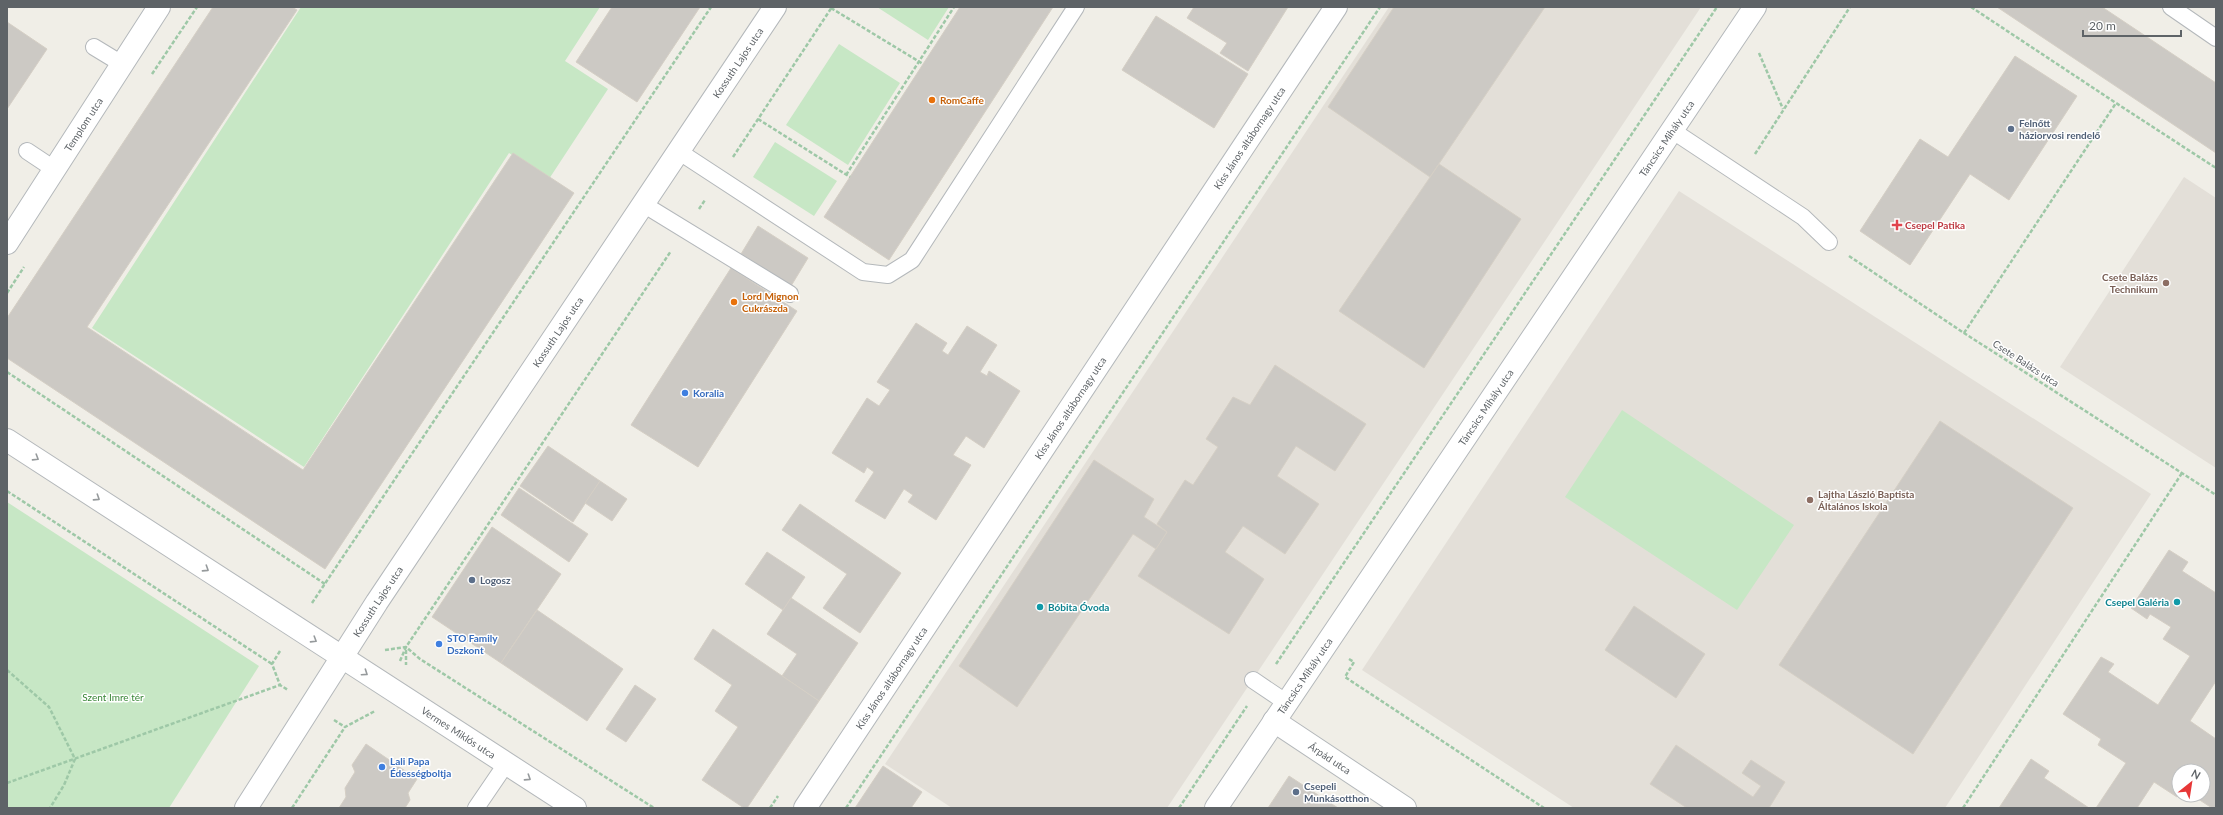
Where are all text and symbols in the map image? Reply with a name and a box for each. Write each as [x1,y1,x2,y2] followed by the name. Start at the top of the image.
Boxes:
[2083,12,2181,38] scale bar
[2089,18,2116,33] text: 20 m
[710,25,766,100] street label: Kossuth Lajos utca
[1211,84,1287,191] street label: Kiss János altábornagy utca
[940,94,984,106] place label: RomCaffe
[62,95,105,154] street label: Templom utca
[927,95,937,105] marker: RomCaffe
[1637,98,1697,179] street label: Táncsics Mihály utca
[2019,117,2101,141] place label: Felnőtt háziorvosi rendelő
[2006,124,2016,134] marker: Felnőtt háziorvosi rendelő
[1905,219,1965,231] place label: Csepel Patika
[1892,220,1902,230] marker: Csepel Patika
[2102,271,2159,295] place label: Csete Balázs Technikum
[2161,278,2171,288] marker: Csete Balázs Technikum
[742,290,799,314] place label: Lord Mignon Cukrászda
[530,295,585,369] street label: Kossuth Lajos utca
[729,297,739,307] marker: Lord Mignon Cukrászda
[1991,337,2061,389] street label: Csete Balázs utca
[1032,354,1108,461] street label: Kiss János altábornagy utca
[1456,367,1516,448] street label: Táncsics Mihály utca
[693,387,724,399] place label: Koralia
[680,388,690,398] marker: Koralia
[31,454,38,461] one-way arrow
[1817,488,1914,512] place label: Lajtha László Baptista Általános Iskola
[93,493,100,501] one-way arrow
[1805,495,1815,505] marker: Lajtha László Baptista Általános Iskola
[201,564,208,571] one-way arrow
[350,564,405,639] street label: Kossuth Lajos utca
[480,574,511,586] place label: Logosz
[467,575,477,585] marker: Logosz
[2105,596,2169,608] place label: Csepel Galéria
[2172,597,2182,607] marker: Csepel Galéria
[1048,601,1109,613] place label: Bóbita Óvoda
[1035,602,1045,612] marker: Bóbita Óvoda
[853,625,929,731] street label: Kiss János altábornagy utca
[447,632,498,656] place label: STO Family Dszkont
[310,635,317,642] one-way arrow
[1275,636,1335,717] street label: Táncsics Mihály utca
[434,639,444,649] marker: STO Family Dszkont
[361,668,368,675] one-way arrow
[82,691,144,703] park label: Szent Imre tér
[419,704,498,761] street label: Vermes Miklós utca
[1306,740,1353,776] street label: Árpád utca
[390,755,451,779] place label: Lali Papa Édességboltja
[377,762,387,772] marker: Lali Papa Édességboltja
[2171,763,2211,803] north arrow
[2189,766,2203,782] text: N
[524,773,531,781] one-way arrow
[1304,780,1370,804] place label: Csepeli Munkásotthon
[1291,787,1301,797] marker: Csepeli Munkásotthon

